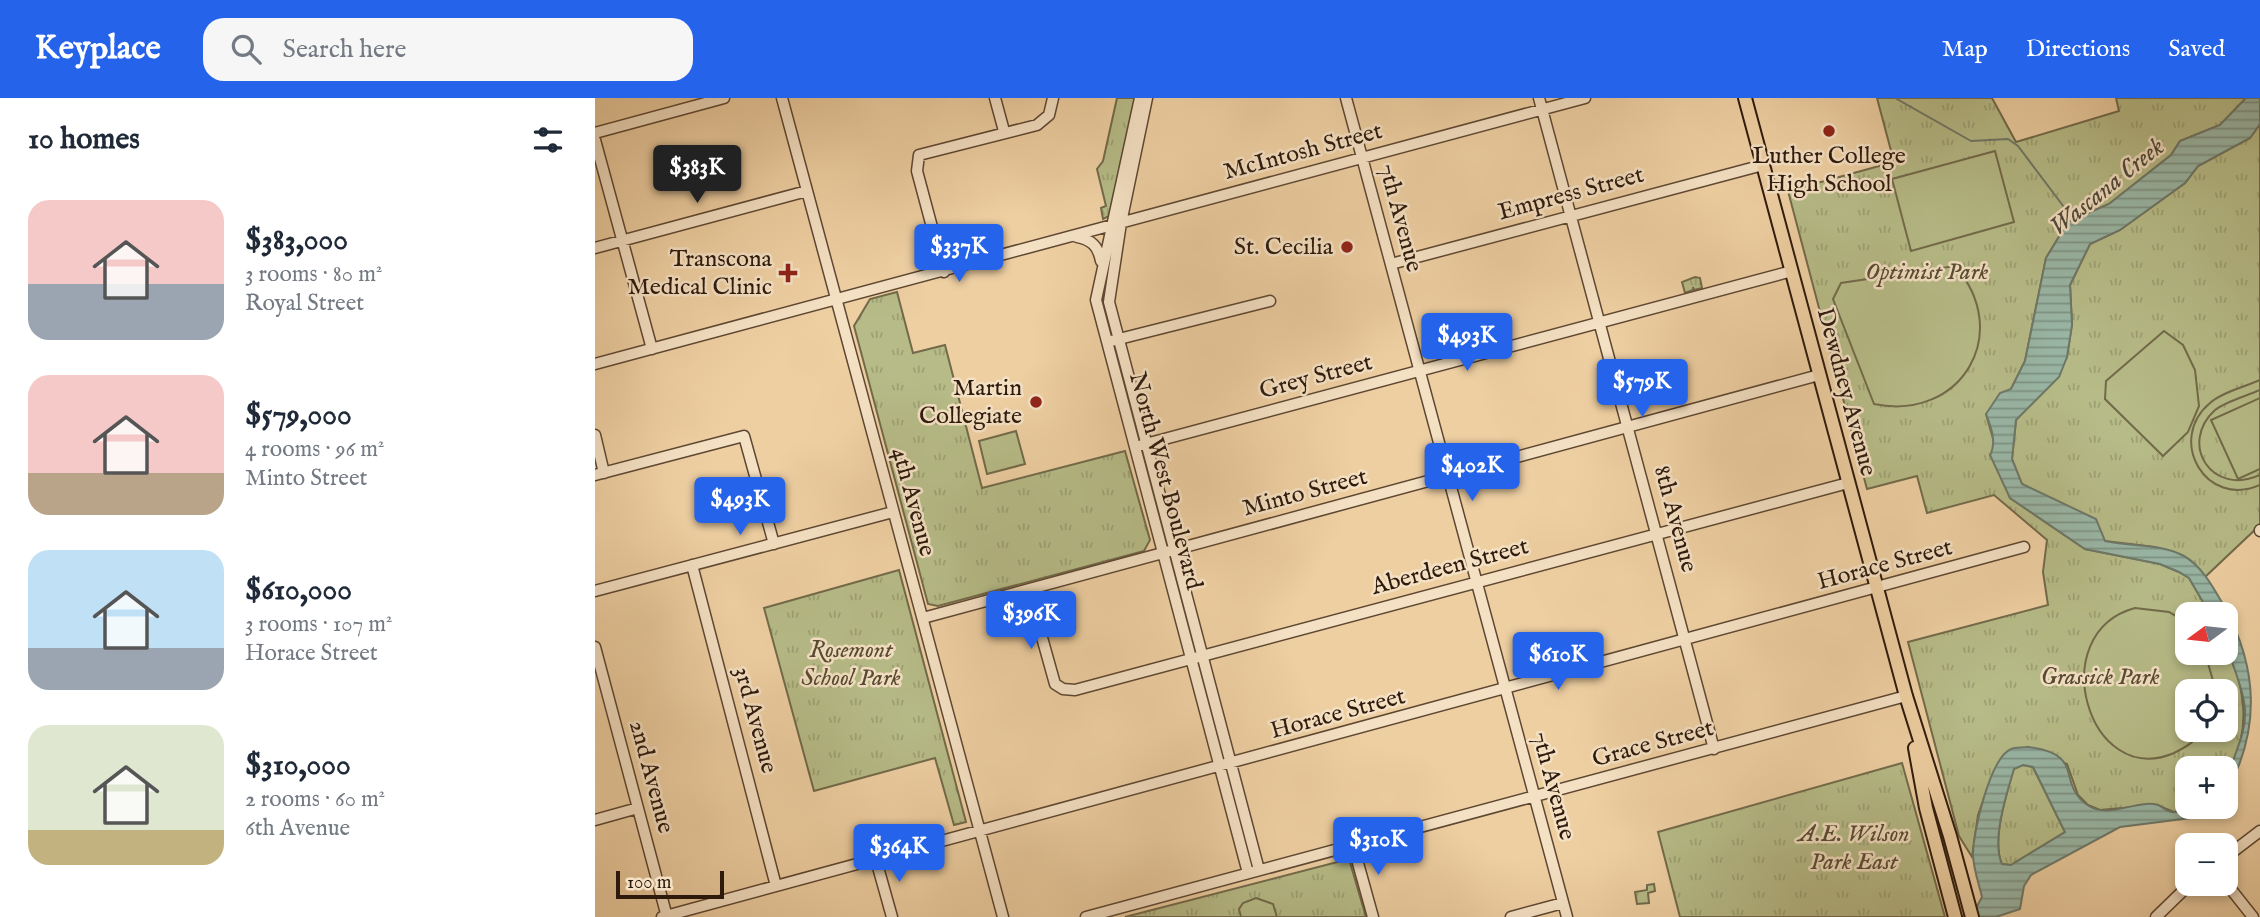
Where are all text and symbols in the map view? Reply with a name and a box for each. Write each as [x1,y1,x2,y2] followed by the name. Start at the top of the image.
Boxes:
[203,18,693,81] search box
[35,28,161,70] text: Keyplace
[227,30,265,68] icon: search
[283,33,407,66] text: Search here
[1942,34,1988,65] text: Map
[2026,34,2130,65] text: Directions
[2168,34,2225,65] text: Saved
[1220,116,1386,188] street label: McIntosh Street
[28,121,140,159] text: 10 homes
[529,121,567,159] icon: filters
[1821,123,1837,139] marker: Luther College High School
[2043,130,2172,243] water label: Wascana Creek
[1752,141,1906,200] place label: Luther College High School
[648,146,746,205] pin: $383K
[669,153,725,182] text: $383K
[1371,160,1429,276] street label: 7th Avenue
[1495,160,1647,228] street label: Empress Street
[245,222,348,260] text: $383,000
[910,225,1008,284] pin: $337K
[84,228,168,312] icon: home
[930,232,988,261] text: $337K
[1234,232,1334,263] place label: St. Cecilia
[1339,239,1355,255] marker: St. Cecilia
[627,244,773,303] place label: Transcona Medical Clinic
[1866,257,1989,288] park label: Optimist Park
[245,260,382,289] text: 3 rooms · 80 m²
[778,263,798,283] marker: Transcona Medical Clinic
[245,289,364,318] text: Royal Street
[1809,305,1883,479] street label: Dewdney Avenue
[1418,314,1516,373] pin: $493K
[1437,321,1497,350] text: $493K
[1256,347,1376,407] street label: Grey Street
[1593,360,1691,419] pin: $579K
[1613,367,1671,396] text: $579K
[1121,369,1209,593] street label: North West Boulevard
[919,373,1022,432] place label: Martin Collegiate
[1028,394,1044,410] marker: Martin Collegiate
[245,397,352,435] text: $579,000
[84,403,168,487] icon: home
[245,435,384,464] text: 4 rooms · 96 m²
[884,444,942,560] street label: 4th Avenue
[1423,444,1521,503] pin: $402K
[1441,451,1503,480] text: $402K
[1239,462,1371,524] street label: Minto Street
[1646,462,1704,576] street label: 8th Avenue
[245,464,367,493] text: Minto Street
[691,478,789,537] pin: $493K
[710,485,770,514] text: $493K
[1367,531,1532,603] street label: Aberdeen Street
[1814,532,1956,598] street label: Horace Street
[245,572,352,610] text: $610,000
[84,578,168,662] icon: home
[982,592,1080,651] pin: $396K
[1002,599,1060,628] text: $396K
[2175,602,2238,665] north arrow
[2175,602,2238,896] map controls
[245,610,393,639] text: 3 rooms · 107 m²
[1509,632,1607,692] pin: $610K
[801,635,901,694] park label: Rosemont School Park
[245,639,378,668] text: Horace Street
[1529,640,1587,669] text: $610K
[2040,662,2160,693] park label: Grassick Park
[726,663,784,777] street label: 3rd Avenue
[2175,679,2238,742] button: locate
[1267,681,1409,747] street label: Horace Street
[1589,713,1717,775] street label: Grace Street
[621,717,681,837] street label: 2nd Avenue
[1524,728,1582,844] street label: 7th Avenue
[245,747,351,785] text: $310,000
[84,753,168,837] icon: home
[2175,756,2238,819] button: +
[245,785,385,814] text: 2 rooms · 60 m²
[245,814,350,843] text: 6th Avenue
[1329,818,1427,877] pin: $310K
[1796,819,1909,878] park label: A.E. Wilson Park East
[850,824,948,884] pin: $364K
[1349,825,1407,854] text: $310K
[870,832,928,861] text: $364K
[2175,833,2238,896] button: −
[616,868,725,900] scale bar
[627,871,671,895] text: 100 m

